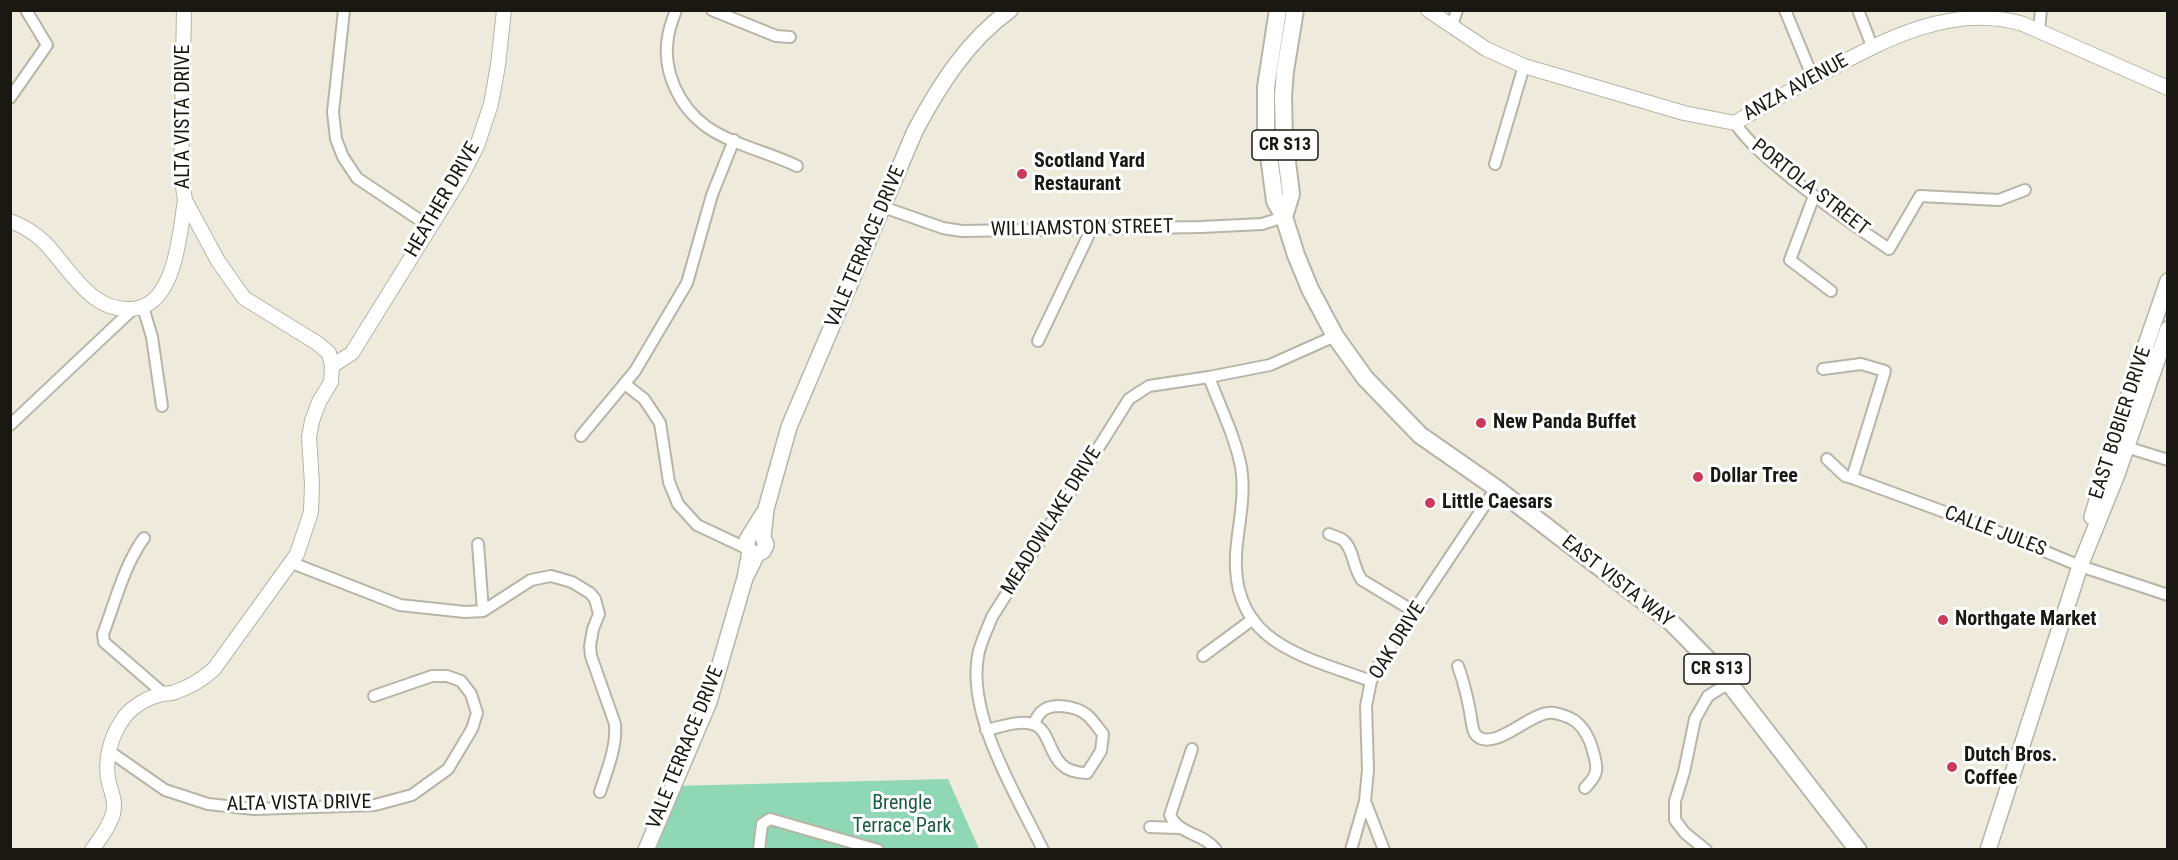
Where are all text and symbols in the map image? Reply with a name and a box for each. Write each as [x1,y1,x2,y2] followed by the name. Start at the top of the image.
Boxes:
[172,45,196,189] street label: ALTA VISTA DRIVE
[1739,49,1853,127] street label: ANZA AVENUE
[1252,130,1318,160] road number: CR S13
[1746,135,1874,241] street label: PORTOLA STREET
[400,138,486,262] street label: HEATHER DRIVE
[1034,150,1145,197] place label: Scotland Yard Restaurant
[821,163,911,331] street label: VALE TERRACE DRIVE
[1015,167,1029,181] marker: Scotland Yard Restaurant
[991,215,1173,243] street label: WILLIAMSTON STREET
[2085,344,2157,502] street label: EAST BOBIER DRIVE
[1493,411,1636,435] place label: New Panda Buffet
[1474,416,1488,430] marker: New Panda Buffet
[997,443,1107,599] street label: MEADOWLAKE DRIVE
[1710,465,1798,489] place label: Dollar Tree
[1691,470,1705,484] marker: Dollar Tree
[1442,491,1553,515] place label: Little Caesars
[1423,496,1437,510] marker: Little Caesars
[1941,502,2049,562] street label: CALLE JULES
[1556,531,1678,633] street label: EAST VISTA WAY
[1365,598,1431,684] street label: OAK DRIVE
[1955,608,2096,632] place label: Northgate Market
[1936,613,1950,627] marker: Northgate Market
[1684,654,1750,684] road number: CR S13
[642,663,730,833] street label: VALE TERRACE DRIVE
[1964,744,2057,791] place label: Dutch Bros. Coffee
[1945,760,1959,774] marker: Dutch Bros. Coffee
[226,791,372,817] street label: ALTA VISTA DRIVE
[852,792,952,839] park label: Brengle Terrace Park

